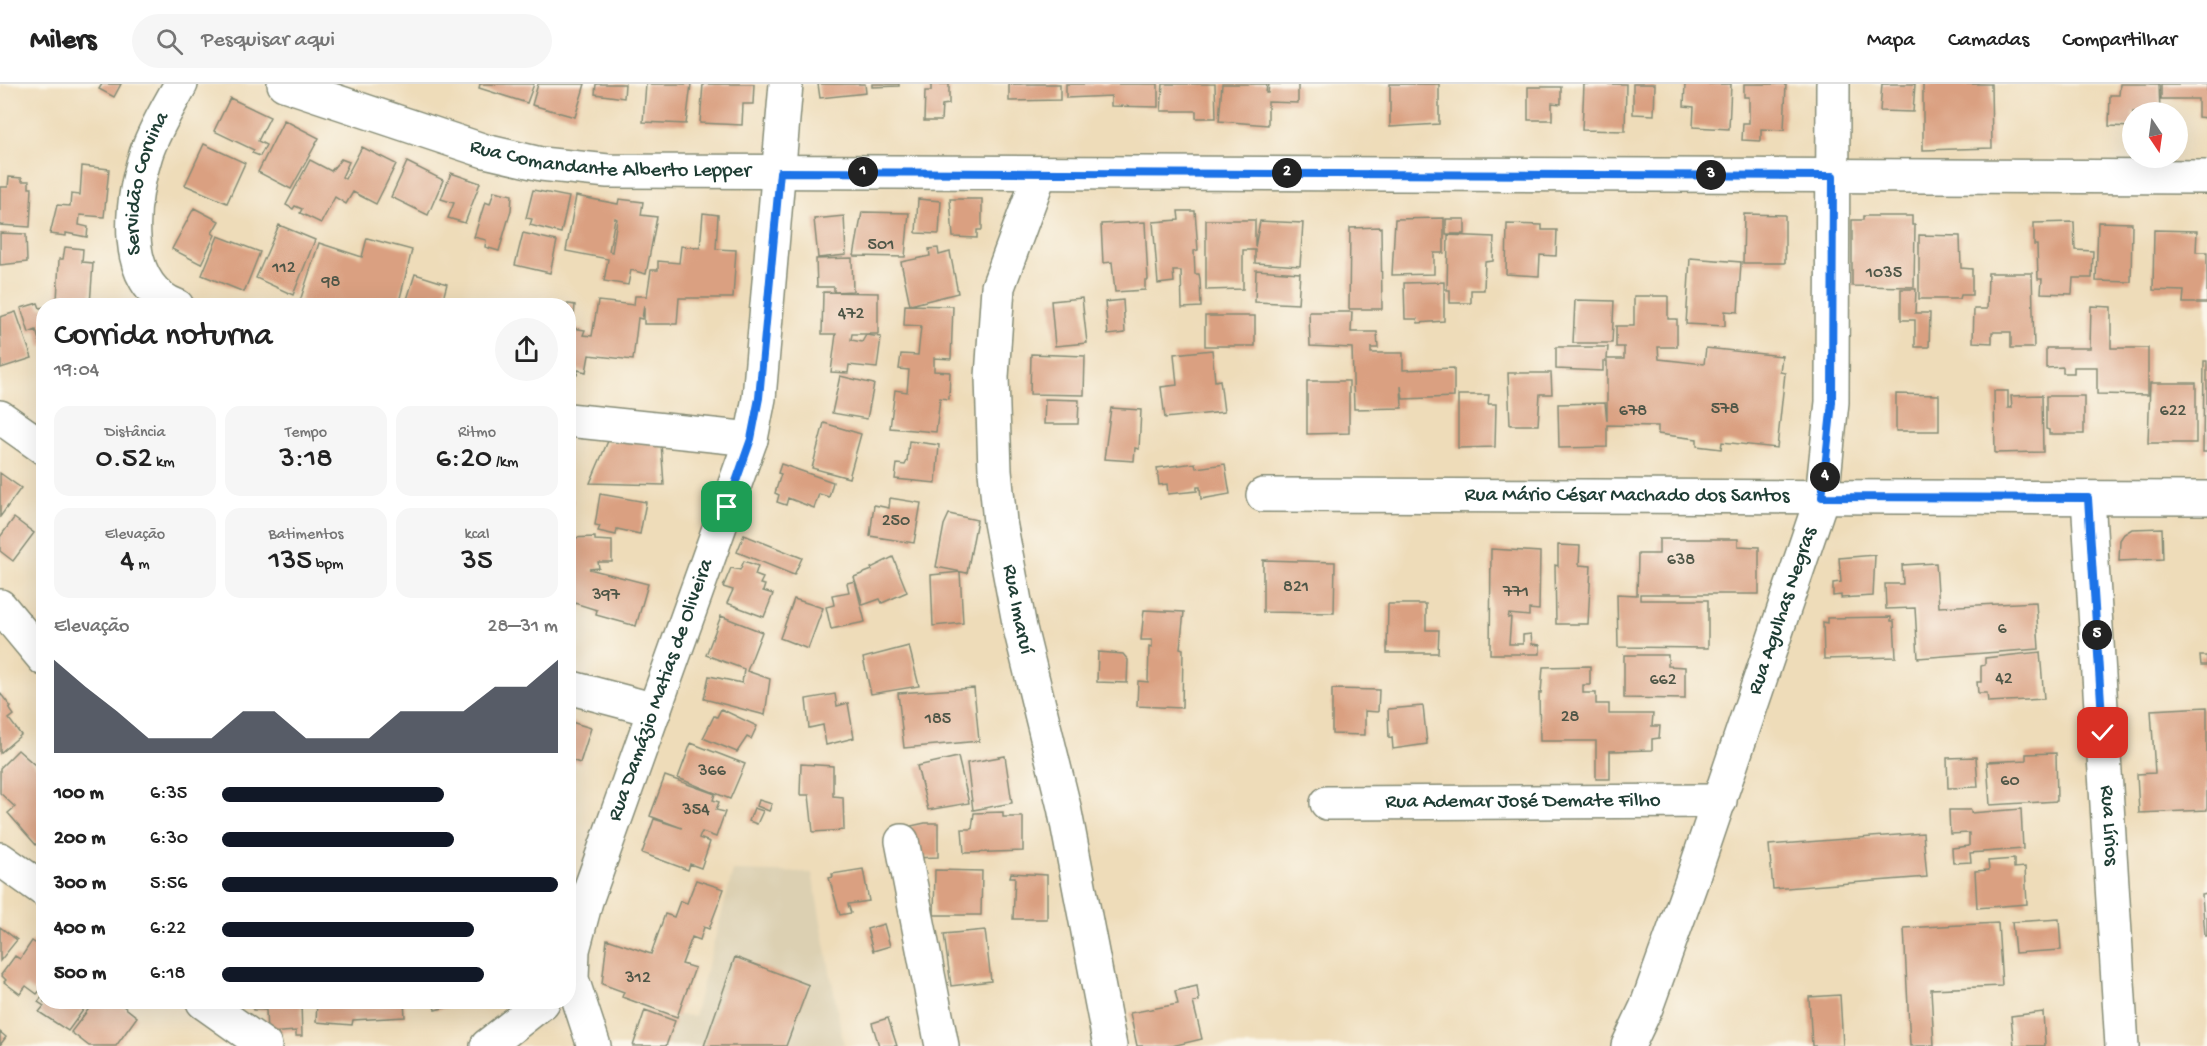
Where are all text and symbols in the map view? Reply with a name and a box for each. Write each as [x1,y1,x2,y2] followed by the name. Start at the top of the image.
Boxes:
[132,14,552,68] search box
[30,25,96,58] text: Milers
[153,25,186,58] icon: search
[201,28,335,54] text: Pesquisar aqui
[1867,29,1915,54] text: Mapa
[1948,29,2029,54] text: Camadas
[2062,29,2177,54] text: Compartilhar
[2122,102,2188,168] north arrow
[2122,102,2188,168] map controls
[121,106,176,257] street label: Servidão Corvina
[466,134,752,184] street label: Rua Comandante Alberto Lepper
[848,157,878,187] pin: 1
[1272,158,1302,188] pin: 2
[1696,160,1726,190] pin: 3
[860,162,866,181] text: 1
[1283,163,1291,182] text: 2
[1707,165,1715,184] text: 3
[868,235,894,256] house number: 501
[271,258,296,279] house number: 112
[1865,263,1902,284] house number: 1035
[321,272,341,293] house number: 98
[838,304,865,325] house number: 472
[54,318,272,356] text: Corrida noturna
[495,318,558,381] button: share
[54,360,99,383] text: 19:04
[1711,399,1739,420] house number: 578
[1619,401,1647,422] house number: 678
[2160,401,2187,422] house number: 622
[105,424,165,443] text: Distância
[285,424,327,443] text: Tempo
[458,424,496,443] text: Ritmo
[95,443,152,478] text: 0.52
[279,443,333,478] text: 3:18
[436,443,492,478] text: 6:20
[152,454,175,473] text: km
[492,454,518,473] text: /km
[1810,462,1840,492] pin: 4
[1821,467,1829,486] text: 4
[701,481,752,532] pin
[1465,483,1791,509] street label: Rua Mário César Machado dos Santos
[710,490,743,523] icon: arrive
[882,511,910,532] house number: 250
[1743,523,1824,698] street label: Rua Agulhas Negras
[105,526,165,545] text: Elevação
[268,526,344,545] text: Batimentos
[465,526,489,545] text: kcal
[120,545,135,580] text: 4
[269,545,312,580] text: 135
[461,545,493,580] text: 35
[1667,550,1695,571] house number: 638
[603,554,720,825] street label: Rua Damázio Matias de Oliveira
[135,556,150,575] text: m
[312,556,343,575] text: bpm
[996,562,1039,657] street label: Rua Imaruí
[1283,577,1309,598] house number: 821
[1502,582,1529,603] house number: 771
[591,585,620,606] house number: 397
[54,616,129,639] text: Elevação
[488,616,558,639] text: 28–31 m
[1997,619,2007,640] house number: 6
[2082,620,2112,650] pin: 5
[2093,625,2101,644] text: 5
[1995,669,2013,690] house number: 42
[1649,670,1677,691] house number: 662
[1561,707,1579,728] house number: 28
[2077,707,2128,758] pin
[924,709,951,730] house number: 185
[2086,716,2119,749] icon: check
[697,761,727,782] house number: 366
[2000,771,2020,792] house number: 60
[54,783,104,806] text: 100 m
[150,783,187,806] text: 6:35
[2093,784,2123,868] street label: Rua Lírios
[1385,789,1661,815] street label: Rua Ademar José Demate Filho
[681,800,710,821] house number: 354
[54,828,105,851] text: 200 m
[150,828,188,851] text: 6:30
[54,873,106,896] text: 300 m
[150,873,187,896] text: 5:56
[54,918,105,941] text: 400 m
[150,918,186,941] text: 6:22
[54,963,106,986] text: 500 m
[150,963,185,986] text: 6:18
[624,968,651,989] house number: 312

